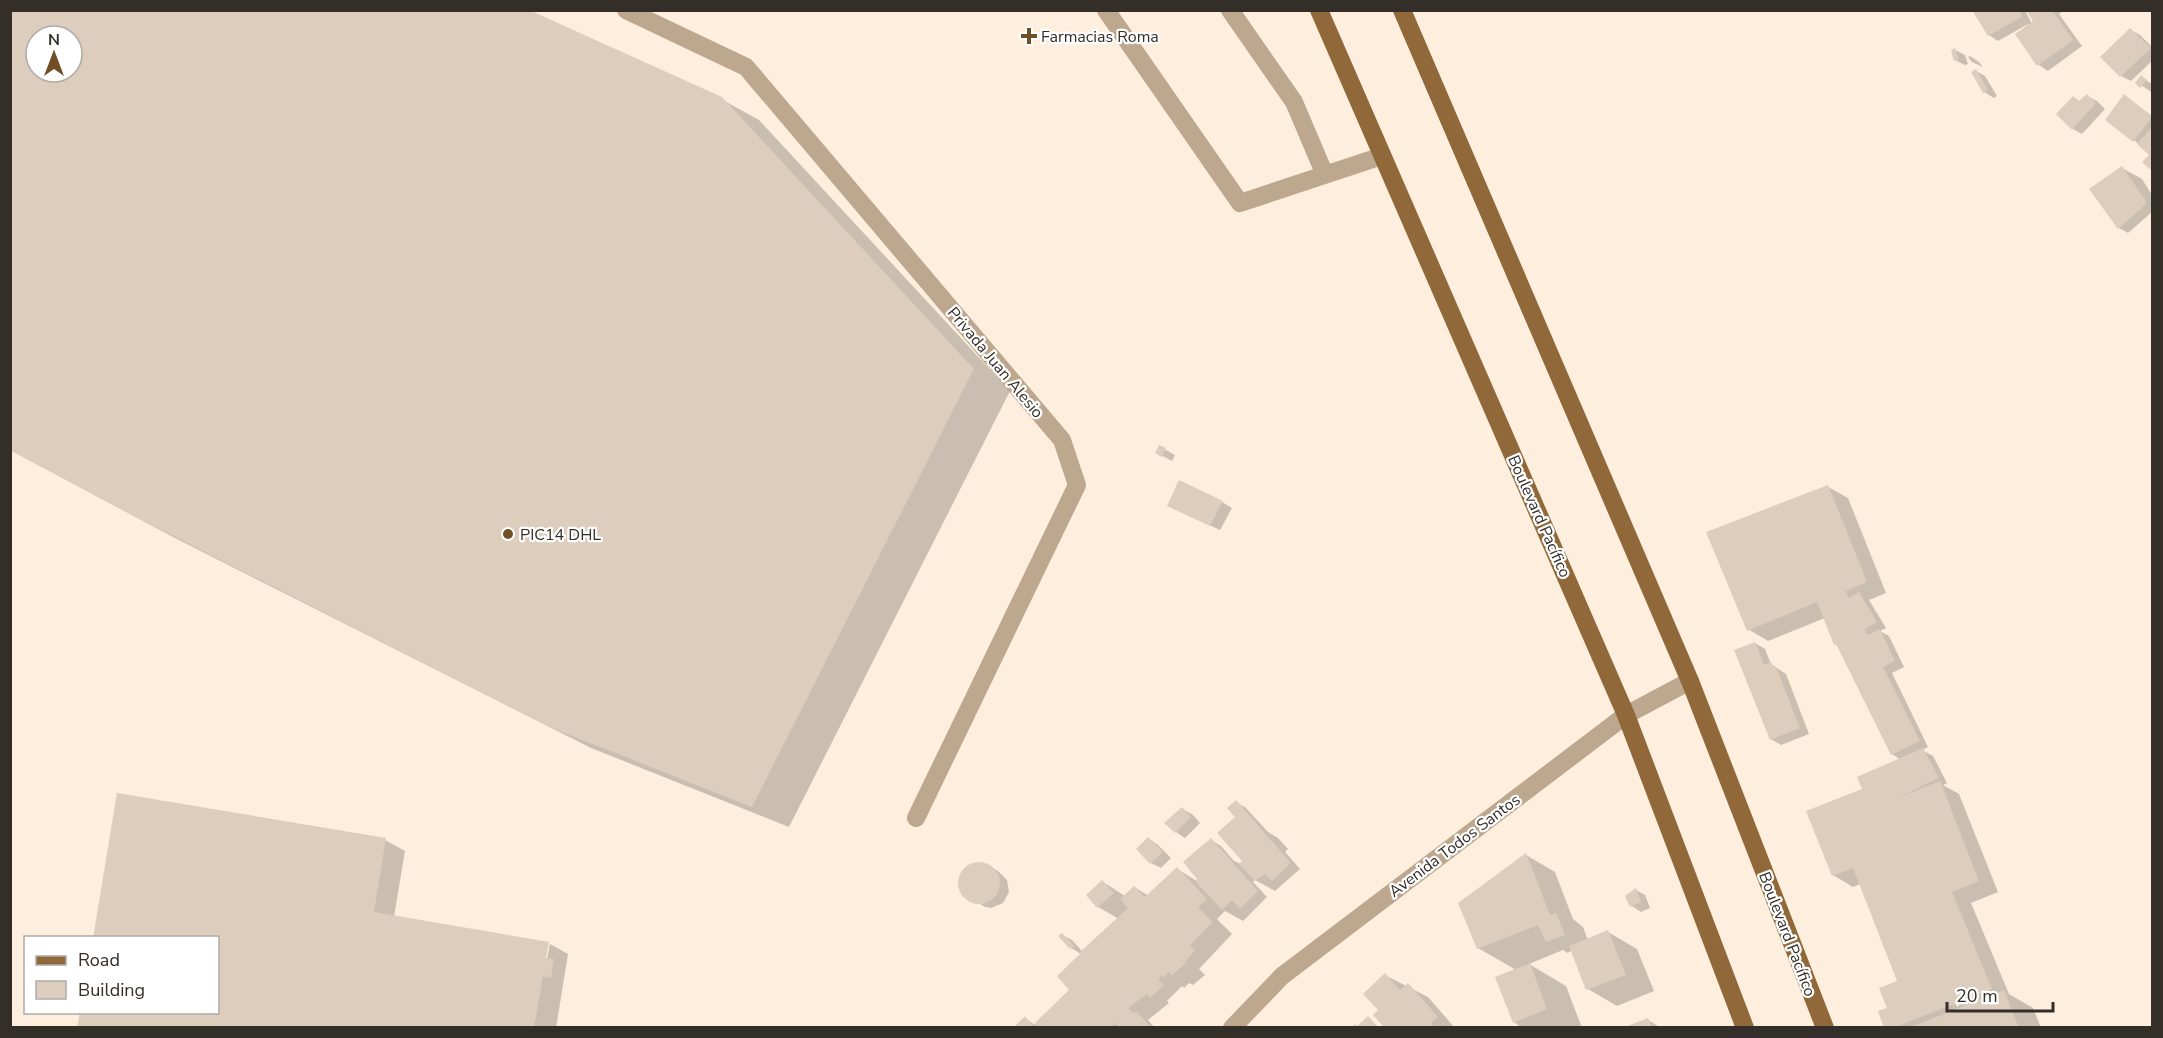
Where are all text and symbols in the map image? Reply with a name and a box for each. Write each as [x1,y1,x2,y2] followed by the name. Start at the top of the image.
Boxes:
[24,24,84,84] north arrow
[1041,26,1159,48] place label: Farmacias Roma
[48,29,60,51] text: N
[1022,29,1036,43] marker: Farmacias Roma
[942,302,1048,423] street label: Privada Juan Alesio
[1502,452,1576,581] street label: Boulevard Pacífico
[520,524,601,546] place label: PIC14 DHL
[501,527,515,541] marker: PIC14 DHL
[1384,789,1525,903] street label: Avenida Todos Santos
[1753,869,1821,1000] street label: Boulevard Pacífico
[24,936,219,1014] legend
[78,948,120,972] text: Road
[1947,975,2054,1013] scale bar
[78,978,145,1002] text: Building
[1956,984,1998,1008] text: 20 m

